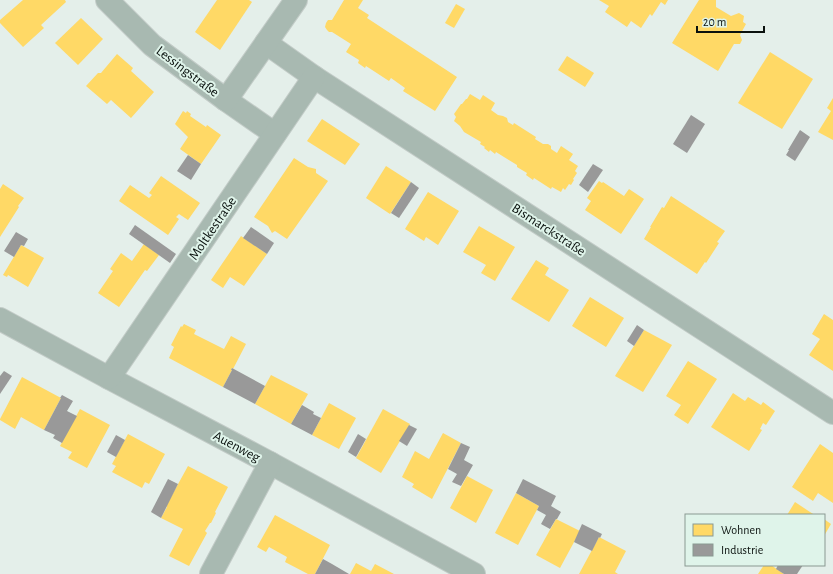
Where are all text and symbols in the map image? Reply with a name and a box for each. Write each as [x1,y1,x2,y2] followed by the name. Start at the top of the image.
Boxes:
[697,8,764,34] scale bar
[703,16,726,28] text: 20 m
[153,44,221,100] street label: Lessingstraße
[187,194,239,263] street label: Moltkestraße
[509,201,588,259] street label: Bismarckstraße
[211,429,262,465] street label: Auenweg
[685,514,825,566] legend
[721,524,761,536] text: Wohnen
[721,544,763,556] text: Industrie

